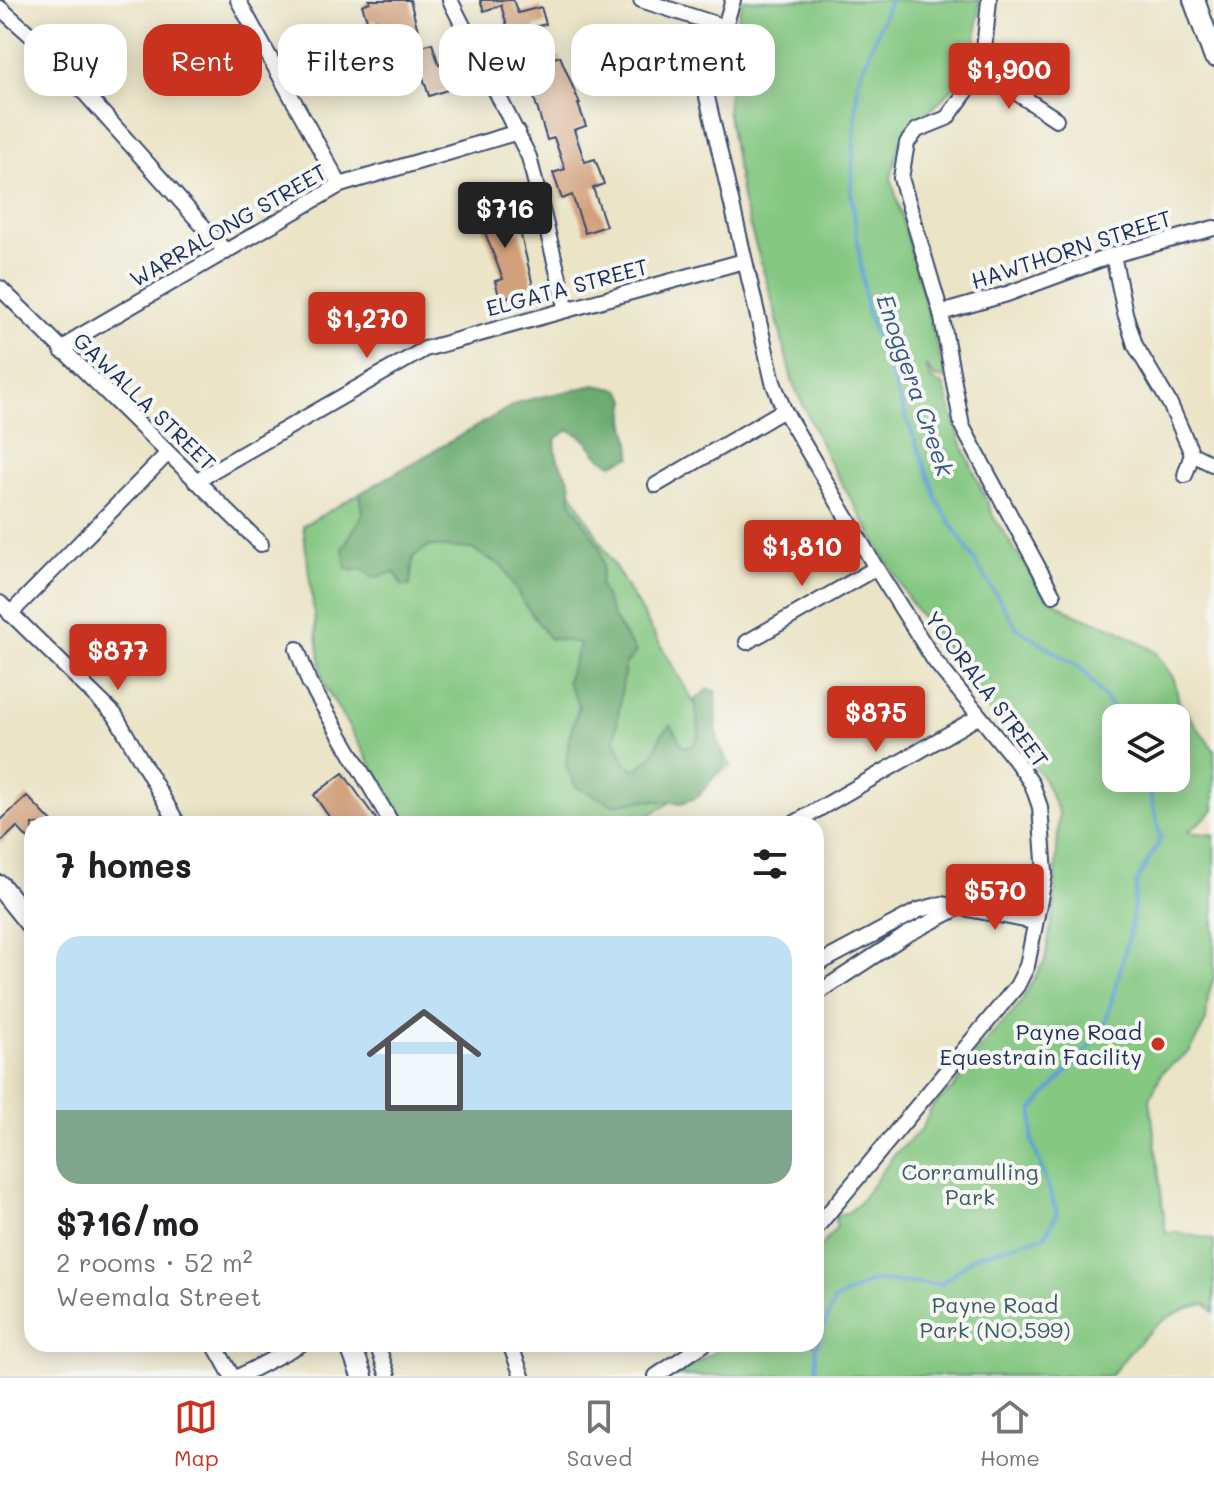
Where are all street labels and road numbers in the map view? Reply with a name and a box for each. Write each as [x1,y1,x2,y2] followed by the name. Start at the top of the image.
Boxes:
[124,157,332,293] street label: WARRALONG STREET
[967,203,1175,295] street label: HAWTHORN STREET
[483,251,651,323] street label: ELGATA STREET
[67,325,223,477] street label: GAWALLA STREET
[919,605,1055,773] street label: YOORALA STREET

